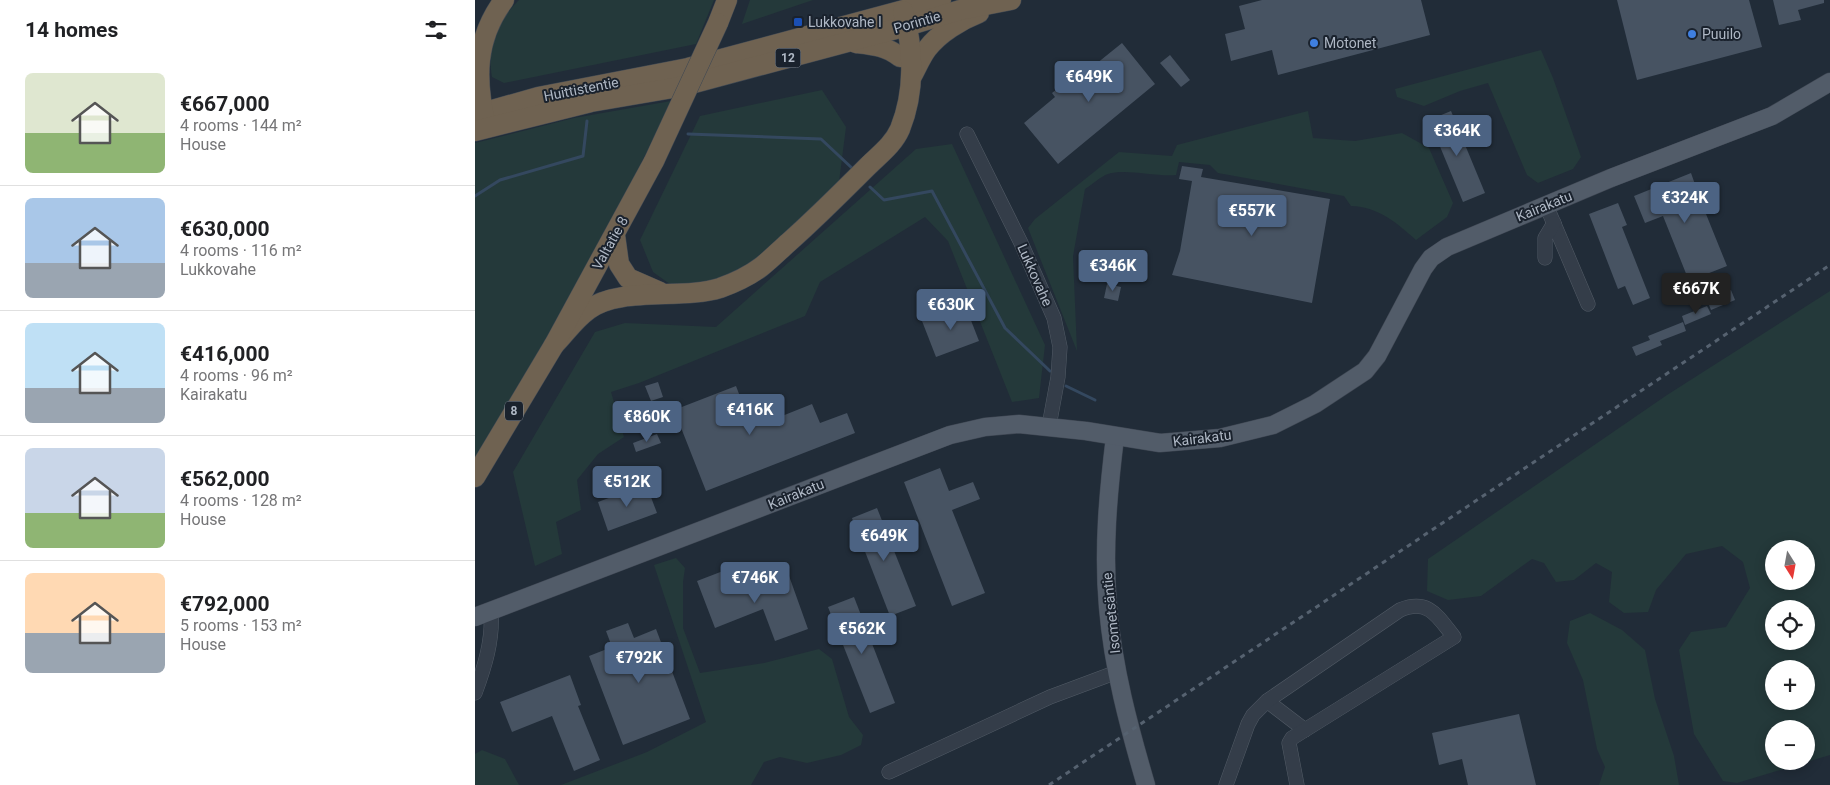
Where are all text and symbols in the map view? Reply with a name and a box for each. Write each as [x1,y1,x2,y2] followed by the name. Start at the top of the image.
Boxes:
[892,8,942,36] street label: Porintie
[808,14,882,30] place label: Lukkovahe I
[422,16,450,44] icon: filters
[792,16,804,28] marker: Lukkovahe I
[25,18,118,42] text: 14 homes
[1702,26,1741,42] place label: Puuilo
[1686,28,1698,40] marker: Puuilo
[1324,35,1377,51] place label: Motonet
[1308,37,1320,49] marker: Motonet
[775,48,801,68] road number: 12
[1054,61,1124,103] pin: €649K
[1066,67,1112,86] text: €649K
[542,74,620,104] street label: Huittistentie
[180,92,270,116] text: €667,000
[65,93,125,153] icon: home
[1422,114,1492,157] pin: €364K
[180,116,302,135] text: 4 rooms · 144 m²
[1434,121,1480,140] text: €364K
[180,135,226,154] text: House
[1650,182,1720,224] pin: €324K
[1514,188,1574,224] street label: Kairakatu
[1662,188,1708,207] text: €324K
[1217,194,1287,237] pin: €557K
[1229,201,1275,220] text: €557K
[589,213,631,272] street label: Valtatie 8
[180,217,270,241] text: €630,000
[65,218,125,278] icon: home
[180,241,302,260] text: 4 rooms · 116 m²
[1014,241,1056,309] street label: Lukkovahe
[1078,250,1148,292] pin: €346K
[1090,256,1136,275] text: €346K
[180,260,256,279] text: Lukkovahe
[1661,272,1731,315] pin: €667K
[1673,279,1719,298] text: €667K
[916,288,986,331] pin: €630K
[928,295,974,314] text: €630K
[180,342,270,366] text: €416,000
[65,343,125,403] icon: home
[180,366,293,385] text: 4 rooms · 96 m²
[180,385,247,404] text: Kairakatu
[715,394,785,436] pin: €416K
[612,400,682,443] pin: €860K
[727,400,773,419] text: €416K
[505,402,523,421] road number: 8
[624,407,670,426] text: €860K
[1172,426,1232,450] street label: Kairakatu
[592,466,662,508] pin: €512K
[180,467,270,491] text: €562,000
[65,468,125,528] icon: home
[604,472,650,491] text: €512K
[766,476,826,512] street label: Kairakatu
[180,491,302,510] text: 4 rooms · 128 m²
[180,510,226,529] text: House
[849,520,919,562] pin: €649K
[861,526,907,545] text: €649K
[1765,540,1815,590] north arrow
[1765,540,1815,770] map controls
[720,562,790,604] pin: €746K
[732,568,778,587] text: €746K
[1099,572,1123,654] street label: Isometsäntie
[180,592,270,616] text: €792,000
[65,593,125,653] icon: home
[1765,600,1815,650] button: locate
[827,612,897,655] pin: €562K
[180,616,302,635] text: 5 rooms · 153 m²
[839,619,885,638] text: €562K
[180,635,226,654] text: House
[604,642,674,684] pin: €792K
[616,648,662,667] text: €792K
[1765,660,1815,710] button: +
[1765,720,1815,770] button: −

